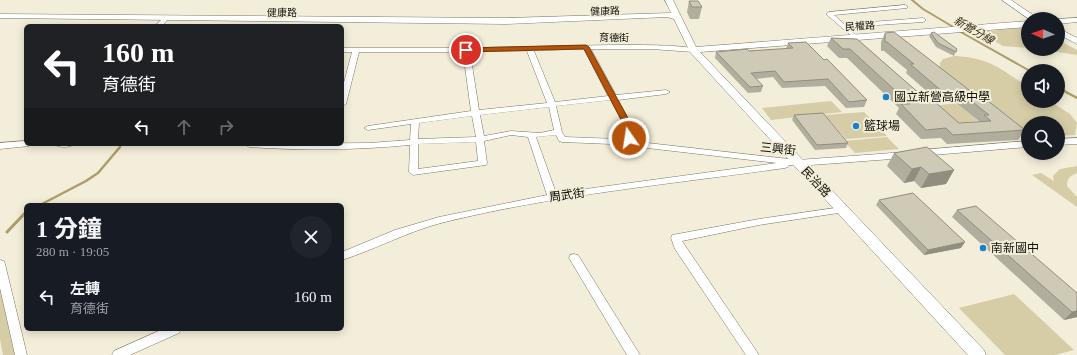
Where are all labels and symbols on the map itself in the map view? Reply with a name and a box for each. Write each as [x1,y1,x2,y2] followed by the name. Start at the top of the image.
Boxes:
[590,5,620,17] street label: 健康路
[267,7,297,18] street label: 健康路
[1021,12,1065,56] north arrow
[952,14,998,47] water label: 新營分線
[845,19,875,33] street label: 民權路
[599,32,629,43] street label: 育德街
[449,33,483,67] pin
[894,90,990,104] place label: 國立新營高級中學
[881,92,891,102] marker: 國立新營高級中學
[608,117,650,159] position arrow
[864,119,900,133] place label: 籃球場
[851,121,861,131] marker: 籃球場
[759,140,797,158] street label: 三興街
[799,164,833,200] street label: 民治路
[548,186,586,204] street label: 周武街
[991,241,1039,255] place label: 南新國中
[978,243,988,253] marker: 南新國中

